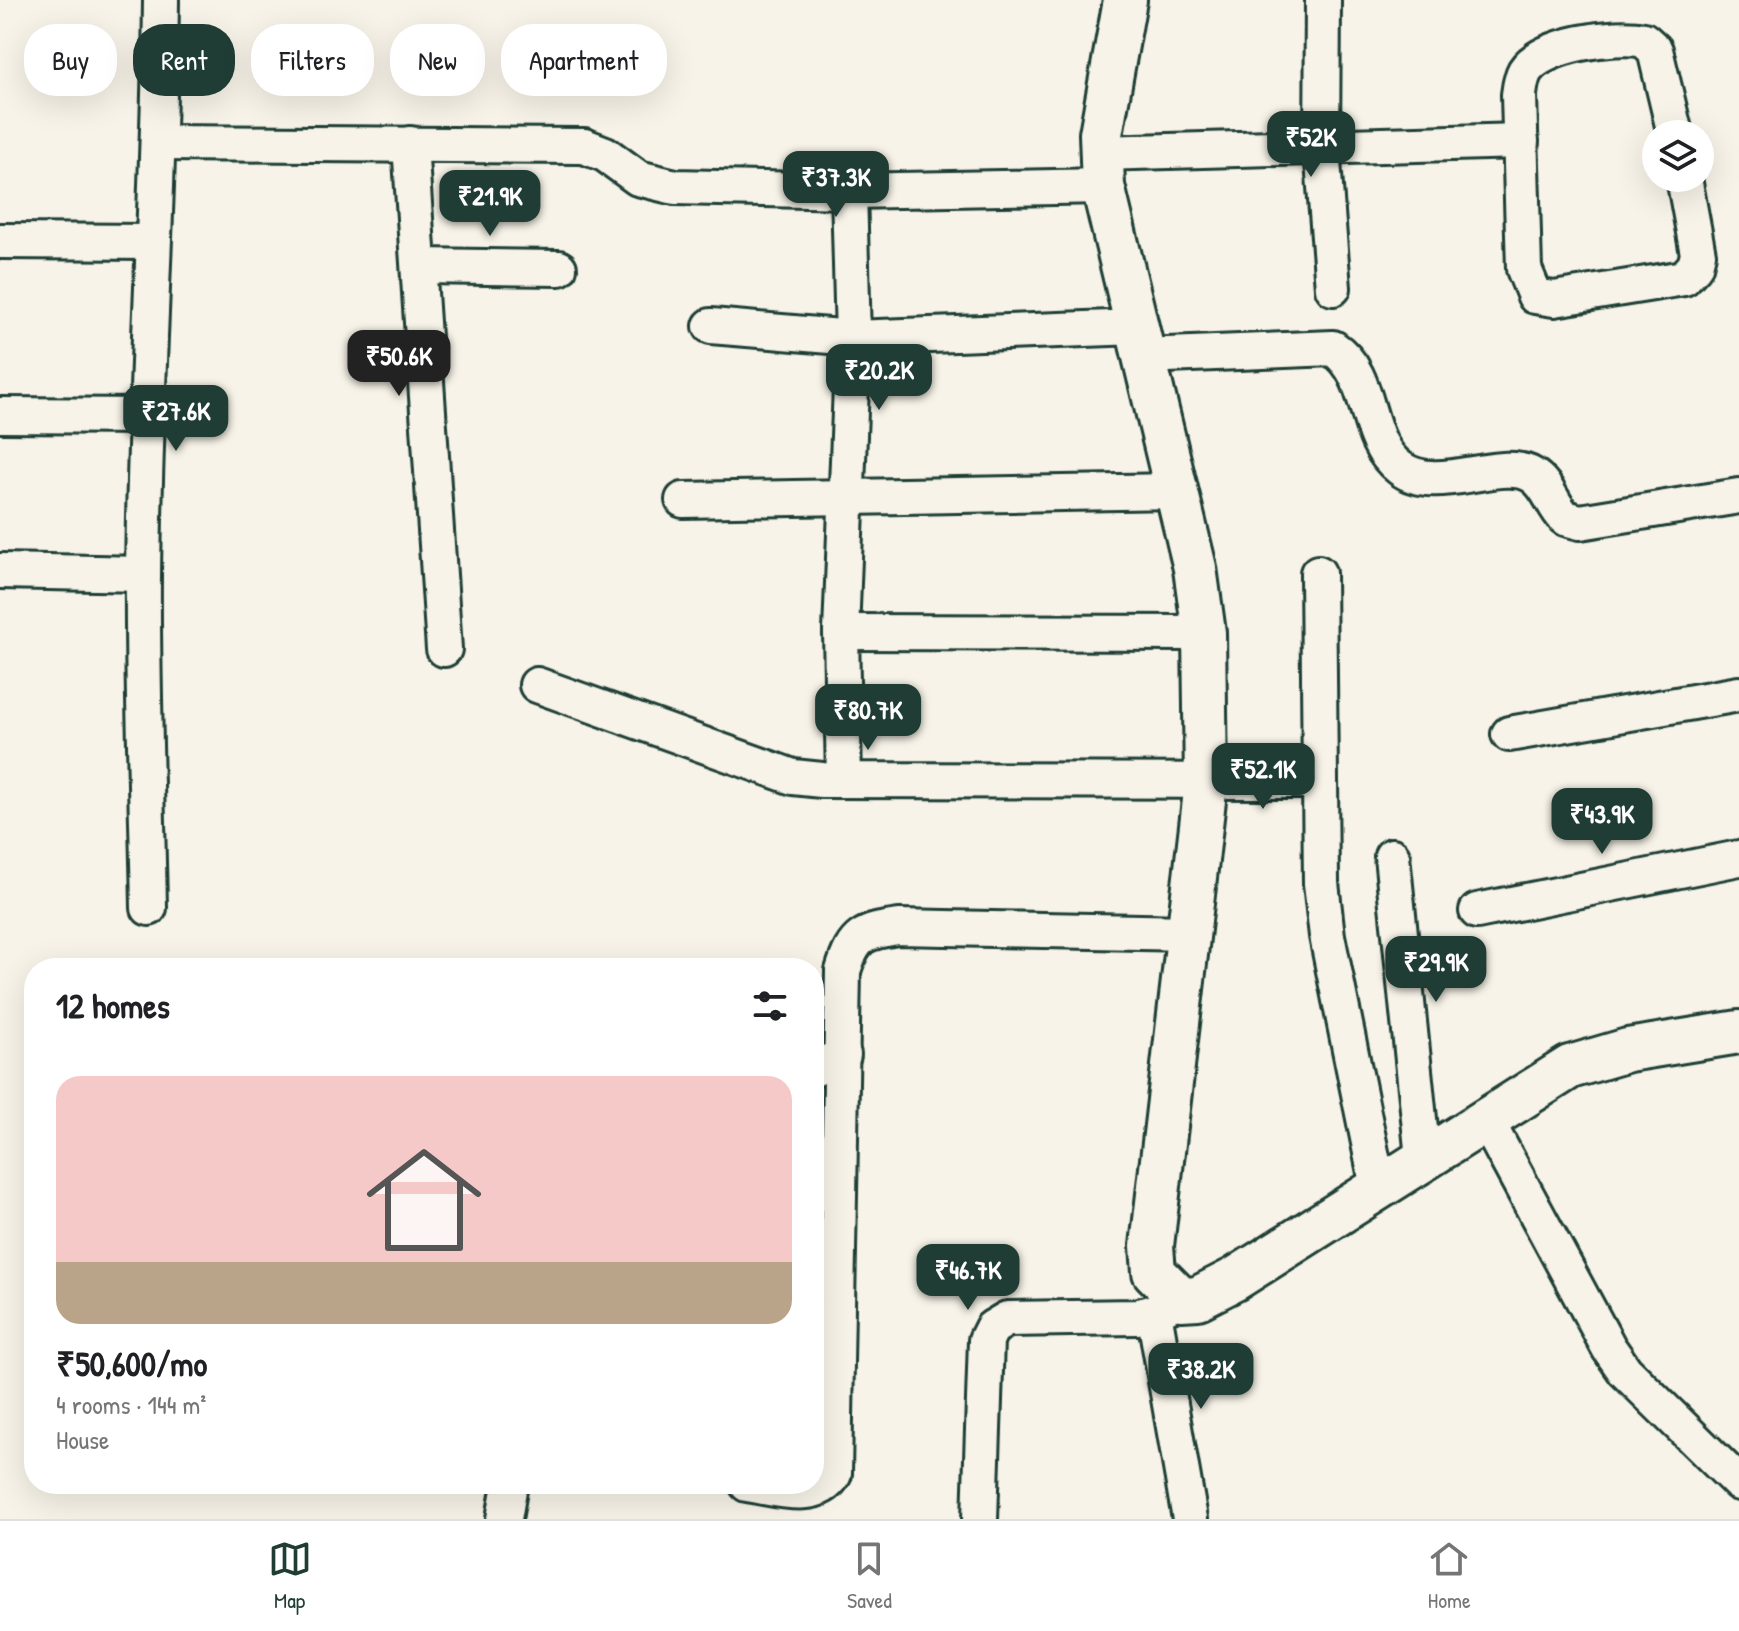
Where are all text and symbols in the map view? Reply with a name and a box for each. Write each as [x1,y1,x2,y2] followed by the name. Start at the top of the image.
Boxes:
[24,24,117,96] chip: Buy
[133,24,235,96] chip: Rent
[251,24,374,96] chip: Filters
[390,24,485,96] chip: New
[501,24,667,96] chip: Apartment
[1264,111,1358,179] pin: ₹52K
[1285,119,1337,154] text: ₹52K
[1642,120,1714,192] map controls
[1642,120,1714,192] button: layers
[771,151,901,219] pin: ₹37.3K
[801,159,871,194] text: ₹37.3K
[425,170,555,238] pin: ₹21.9K
[457,178,523,213] text: ₹21.9K
[334,330,464,398] pin: ₹50.6K
[365,338,433,373] text: ₹50.6K
[814,344,944,412] pin: ₹20.2K
[844,352,914,387] text: ₹20.2K
[111,385,241,453] pin: ₹27.6K
[141,393,211,428] text: ₹27.6K
[803,684,933,752] pin: ₹80.7K
[833,692,903,727] text: ₹80.7K
[1198,743,1328,811] pin: ₹52.1K
[1230,751,1296,786] text: ₹52.1K
[1537,788,1667,856] pin: ₹43.9K
[1570,796,1634,831] text: ₹43.9K
[1371,936,1501,1004] pin: ₹29.9K
[1403,944,1469,979] text: ₹29.9K
[56,983,170,1029] text: 12 homes
[748,984,792,1028] icon: filters
[352,1128,496,1272] icon: home
[903,1244,1033,1312] pin: ₹46.7K
[934,1252,1002,1287] text: ₹46.7K
[56,1341,207,1387] text: ₹50,600/mo
[1136,1343,1266,1411] pin: ₹38.2K
[1166,1351,1236,1386] text: ₹38.2K
[56,1387,206,1422] text: 4 rooms · 144 m²
[56,1422,109,1457] text: House
[268,1537,312,1615] tab: Map
[847,1537,892,1615] tab: Saved
[1427,1537,1471,1615] tab: Home

